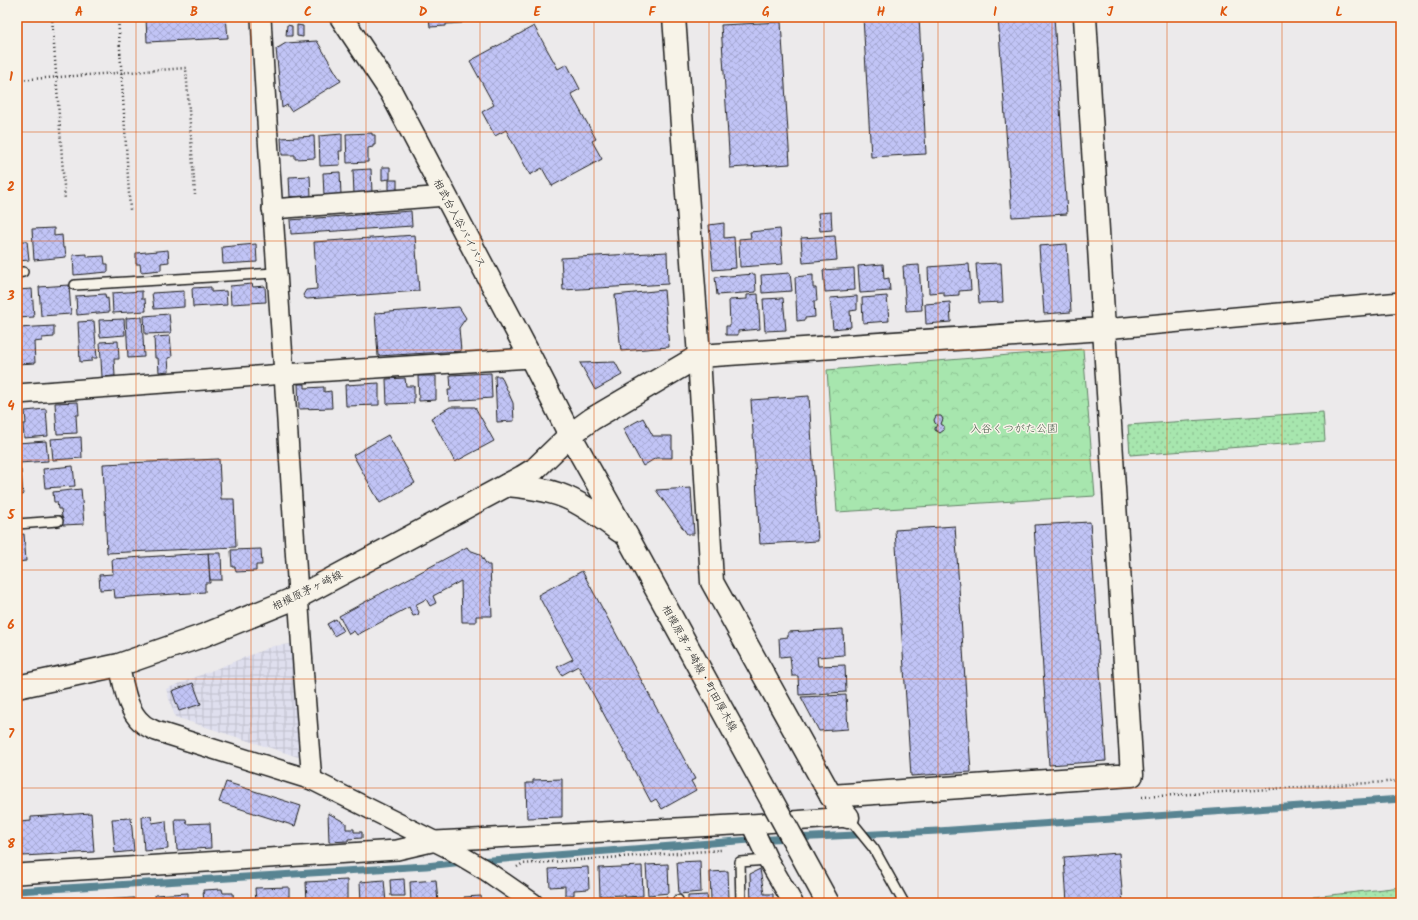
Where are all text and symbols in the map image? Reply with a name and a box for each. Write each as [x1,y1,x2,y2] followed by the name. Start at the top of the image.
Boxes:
[75,2,83,23] text: A
[190,2,198,23] text: B
[304,2,312,23] text: C
[419,2,428,23] text: D
[533,2,541,23] text: E
[648,2,656,23] text: F
[762,2,770,23] text: G
[877,2,886,23] text: H
[993,2,997,23] text: I
[1107,2,1114,23] text: J
[1220,2,1228,23] text: K
[1335,2,1343,23] text: L
[9,67,13,88] text: 1
[428,176,490,271] street label: 相武台入谷バイパス
[7,177,15,198] text: 2
[6,286,15,307] text: 3
[7,396,15,417] text: 4
[970,420,1058,438] park label: 入谷くつがた公園
[7,505,16,526] text: 5
[269,566,346,616] street label: 相模原茅ヶ崎線
[657,602,742,735] street label: 相模原茅ヶ崎線・町田厚木線
[7,615,15,636] text: 6
[8,724,15,745] text: 7
[7,834,15,855] text: 8

